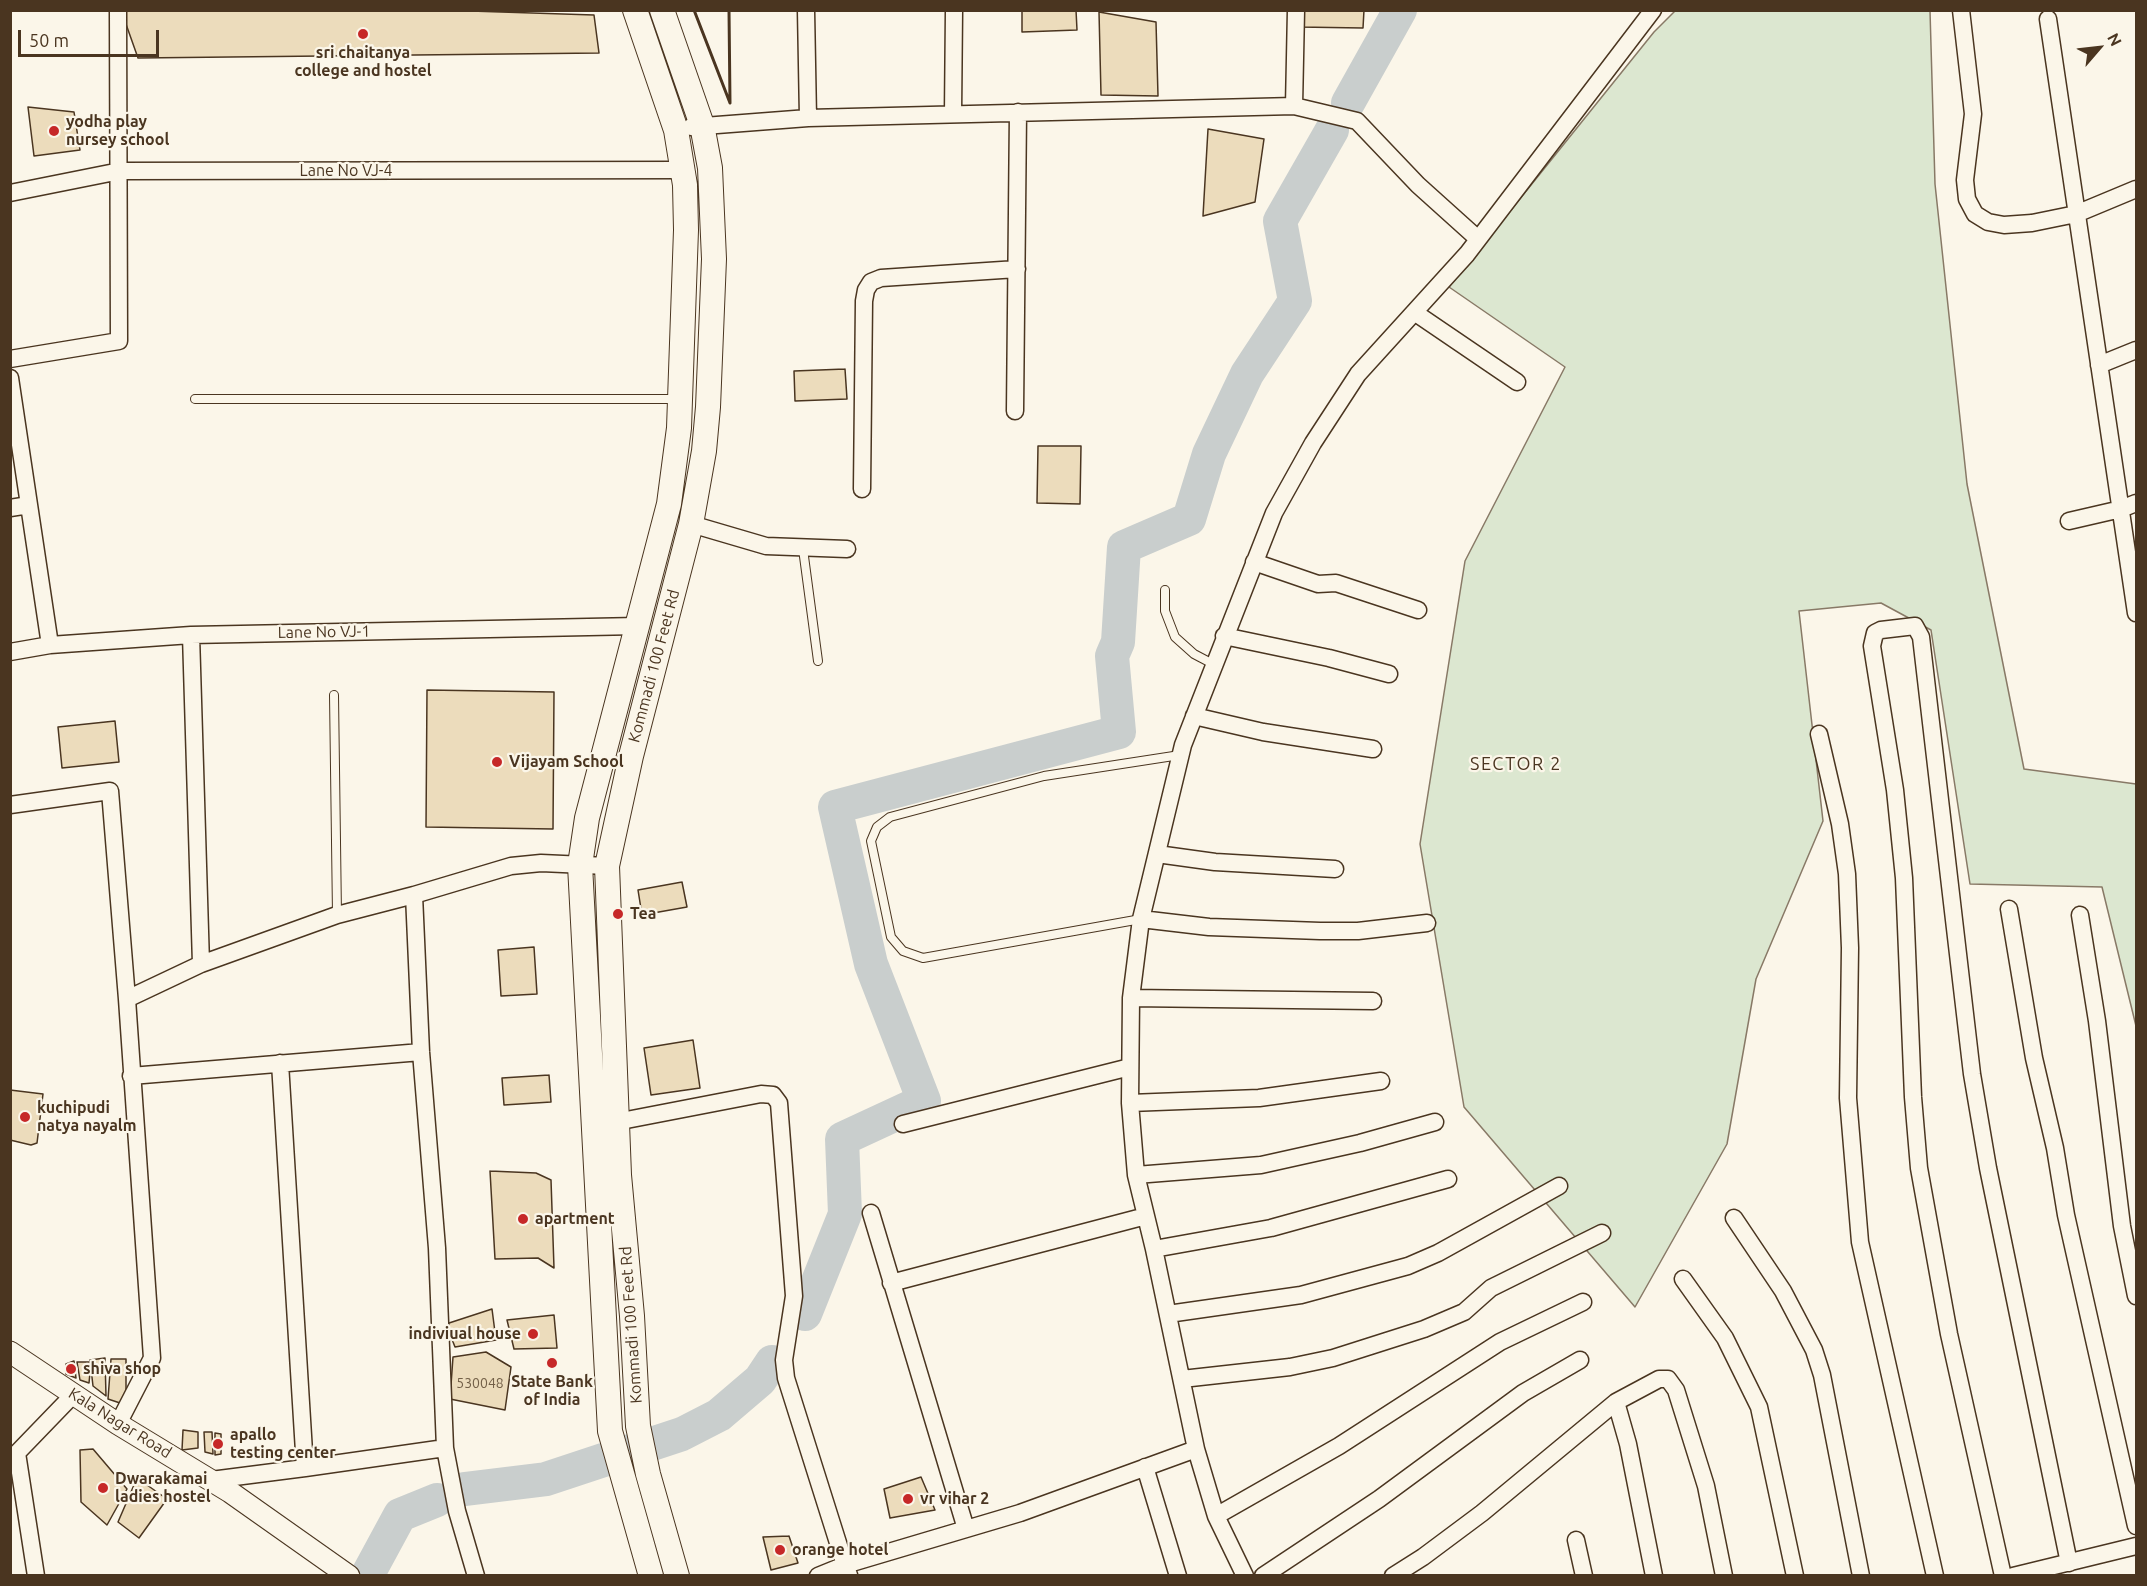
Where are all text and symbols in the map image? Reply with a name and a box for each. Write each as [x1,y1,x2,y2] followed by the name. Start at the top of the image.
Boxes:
[21,18,162,56] scale bar
[2069,18,2129,78] north arrow
[356,27,370,41] marker: sri chaitanya college and hostel
[29,30,69,50] text: 50 m
[2104,30,2126,49] text: N
[294,43,432,81] place label: sri chaitanya college and hostel
[66,112,169,150] place label: yodha play nursey school
[47,124,61,138] marker: yodha play nursey school
[300,161,392,181] street label: Lane No VJ-4
[624,587,684,745] street label: Kommadi 100 Feet Rd
[277,622,371,642] street label: Lane No VJ-1
[509,752,624,772] place label: Vijayam School
[1470,753,1562,775] district label: SECTOR 2
[490,755,504,769] marker: Vijayam School
[630,904,656,924] place label: Tea
[611,907,625,921] marker: Tea
[37,1098,137,1136] place label: kuchipudi natya nayalm
[18,1110,32,1124] marker: kuchipudi natya nayalm
[535,1209,615,1229] place label: apartment
[516,1212,530,1226] marker: apartment
[616,1246,646,1404] street label: Kommadi 100 Feet Rd
[409,1324,521,1344] place label: indiviual house
[526,1327,540,1341] marker: indiviual house
[545,1356,559,1370] marker: State Bank of India
[83,1359,161,1379] place label: shiva shop
[64,1362,78,1376] marker: shiva shop
[511,1372,593,1410] place label: State Bank of India
[456,1375,504,1391] house number: 530048
[65,1384,175,1462] street label: Kala Nagar Road
[230,1425,336,1463] place label: apallo testing center
[211,1437,225,1451] marker: apallo testing center
[115,1469,211,1507] place label: Dwarakamai ladies hostel
[96,1481,110,1495] marker: Dwarakamai ladies hostel
[920,1489,989,1509] place label: vr vihar 2
[901,1492,915,1506] marker: vr vihar 2
[792,1540,888,1560] place label: orange hotel
[773,1543,787,1557] marker: orange hotel

